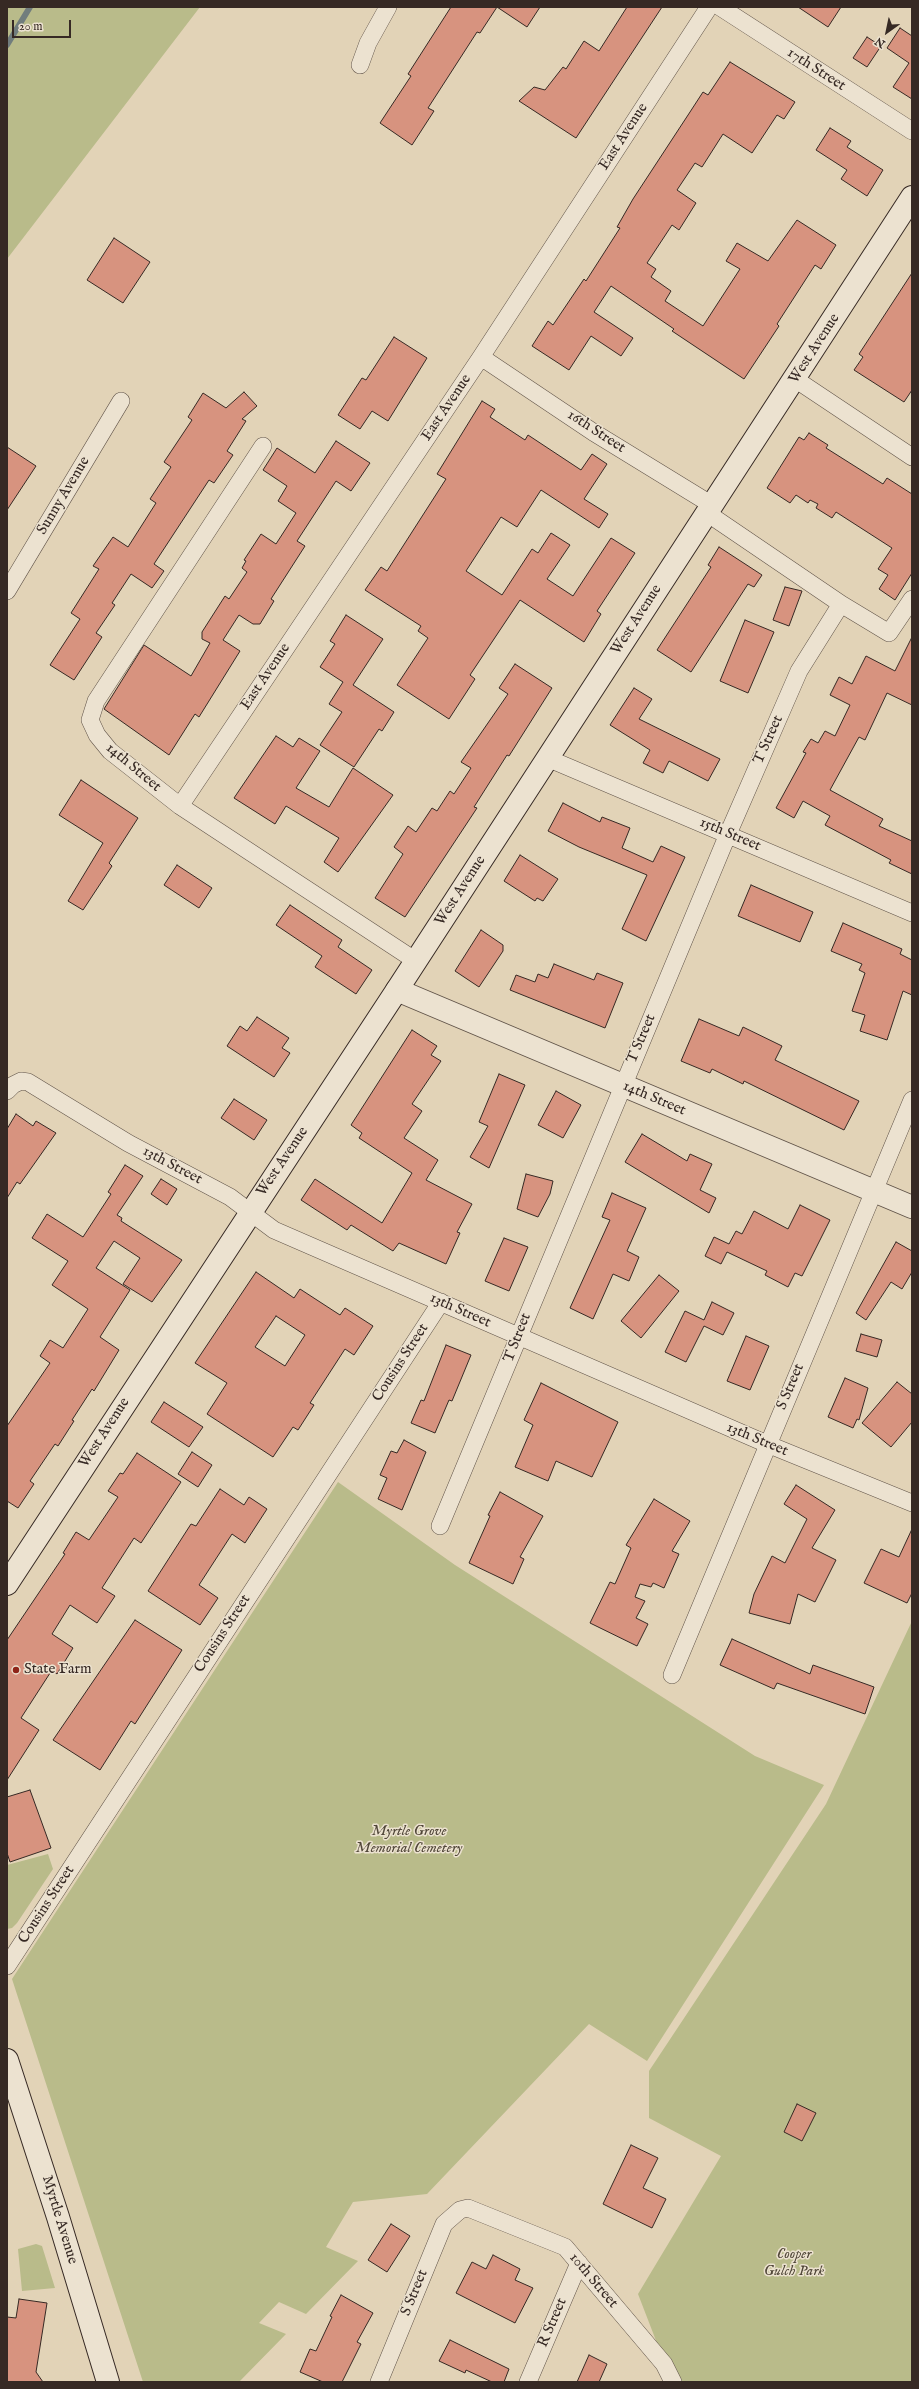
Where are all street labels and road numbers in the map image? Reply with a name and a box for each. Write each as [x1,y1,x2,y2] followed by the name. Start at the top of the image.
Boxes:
[783,44,849,96] street label: 17th Street
[596,100,652,174] street label: East Avenue
[786,311,844,387] street label: West Avenue
[418,371,476,445] street label: East Avenue
[564,407,628,457] street label: 16th Street
[34,454,94,538] street label: Sunny Avenue
[608,582,666,658] street label: West Avenue
[237,640,295,714] street label: East Avenue
[750,713,788,767] street label: T Street
[102,740,164,796] street label: 14th Street
[697,814,763,856] street label: 15th Street
[432,853,490,929] street label: West Avenue
[624,1012,660,1066] street label: T Street
[620,1078,688,1120] street label: 14th Street
[253,1124,313,1200] street label: West Avenue
[139,1143,205,1189] street label: 13th Street
[427,1290,493,1332] street label: 13th Street
[500,1311,536,1365] street label: T Street
[369,1321,433,1405] street label: Cousins Street
[773,1361,809,1413] street label: S Street
[76,1395,134,1471] street label: West Avenue
[724,1419,790,1461] street label: 13th Street
[191,1592,255,1676] street label: Cousins Street
[15,1863,79,1947] street label: Cousins Street
[37,2173,81,2267] street label: Myrtle Avenue
[565,2250,621,2312] street label: 10th Street
[398,2267,432,2319] street label: S Street
[535,2296,571,2350] street label: R Street

